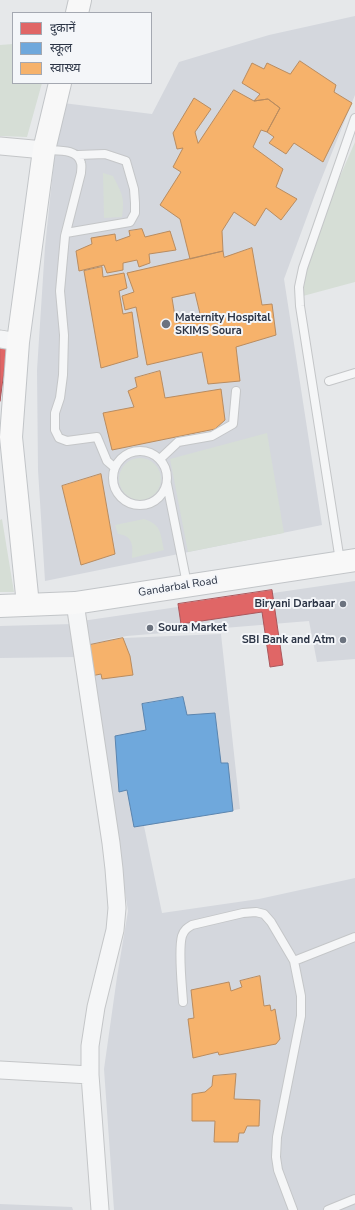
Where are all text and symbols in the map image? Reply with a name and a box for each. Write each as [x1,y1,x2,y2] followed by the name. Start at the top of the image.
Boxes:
[12,12,152,84] legend
[50,20,75,36] text: दुकानें
[50,40,72,56] text: स्कूल
[50,60,80,76] text: स्वास्थ्य
[175,311,271,337] place label: Maternity Hospital SKIMS Soura
[160,318,172,330] marker: Maternity Hospital SKIMS Soura
[137,574,219,600] street label: Gandarbal Road
[254,597,335,611] place label: Biryani Darbaar
[338,599,348,609] marker: Biryani Darbaar
[158,621,227,635] place label: Soura Market
[145,623,155,633] marker: Soura Market
[242,633,335,647] place label: SBI Bank and Atm
[338,635,348,645] marker: SBI Bank and Atm

